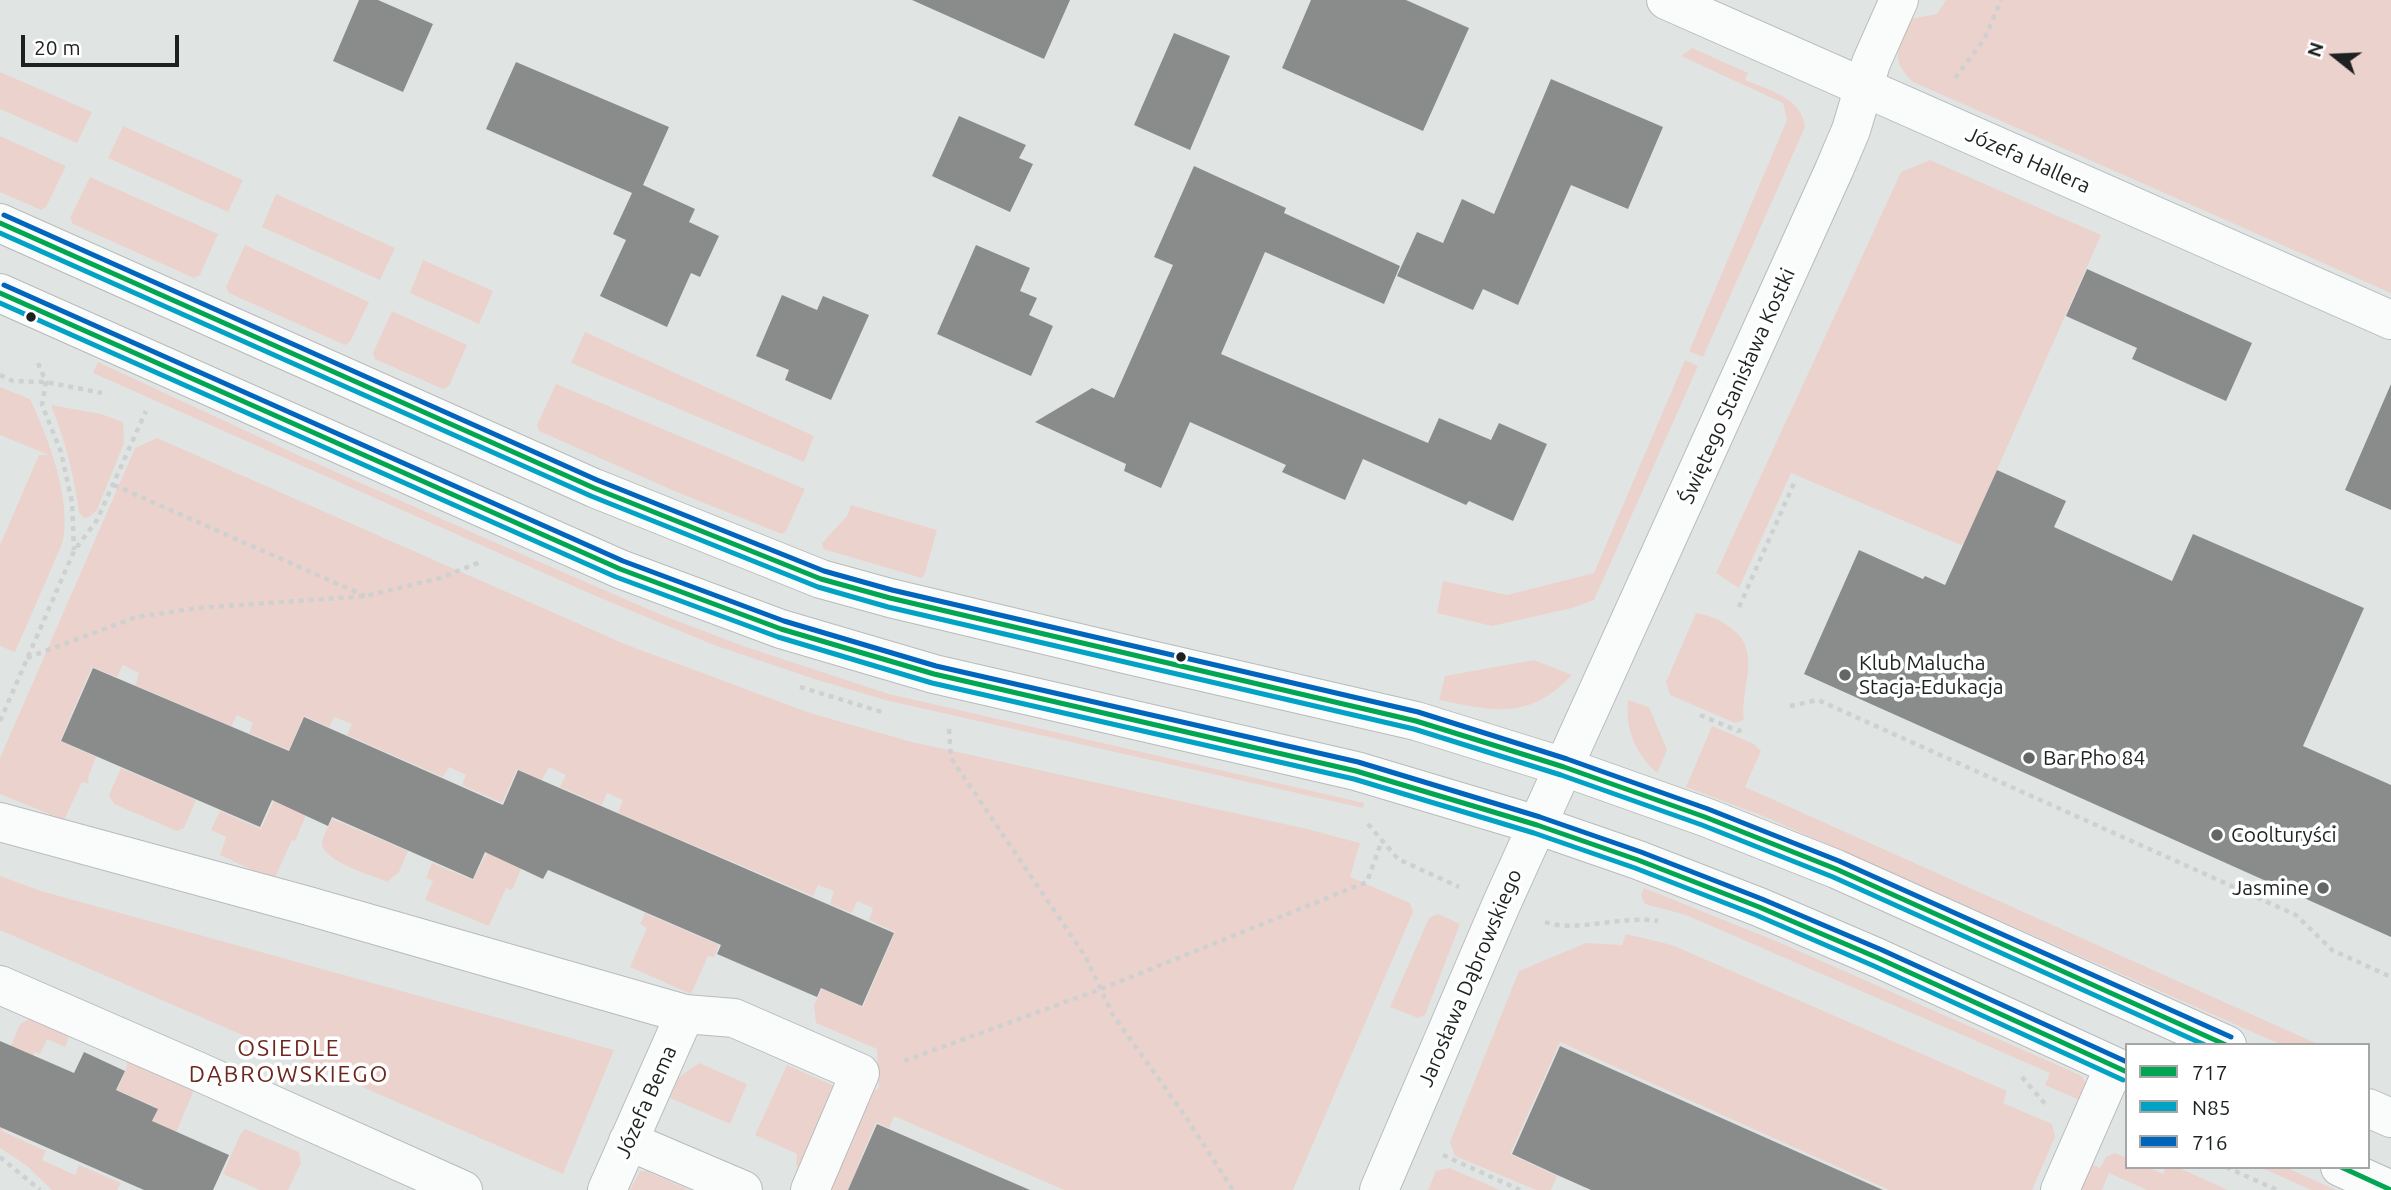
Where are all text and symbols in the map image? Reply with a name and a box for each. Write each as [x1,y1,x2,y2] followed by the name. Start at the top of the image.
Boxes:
[24,21,182,65] scale bar
[2300,21,2370,91] north arrow
[34,35,81,59] text: 20 m
[2302,39,2328,60] text: N
[1962,121,2094,199] street label: Józefa Hallera
[1674,264,1800,508] street label: Świętego Stanisława Kostki
[24,310,38,324] unlabelled marker
[1174,650,1188,664] unlabelled marker
[1859,650,2004,700] place label: Klub Malucha Stacja-Edukacja
[1837,667,1853,683] marker: Klub Malucha Stacja-Edukacja
[2043,745,2145,771] place label: Bar Pho 84
[2021,750,2037,766] marker: Bar Pho 84
[2231,822,2337,848] place label: Coolturyści
[2209,827,2225,843] marker: Coolturyści
[1413,865,1527,1091] street label: Jarosława Dąbrowskiego
[2232,875,2309,901] place label: Jasmine
[2315,880,2331,896] marker: Jasmine
[190,1034,388,1088] district label: OSIEDLE DĄBROWSKIEGO
[610,1042,682,1162] street label: Józefa Bema
[2125,1043,2370,1169] legend
[2192,1060,2228,1084] text: 717
[2192,1095,2231,1119] text: N85
[2192,1130,2228,1154] text: 716

